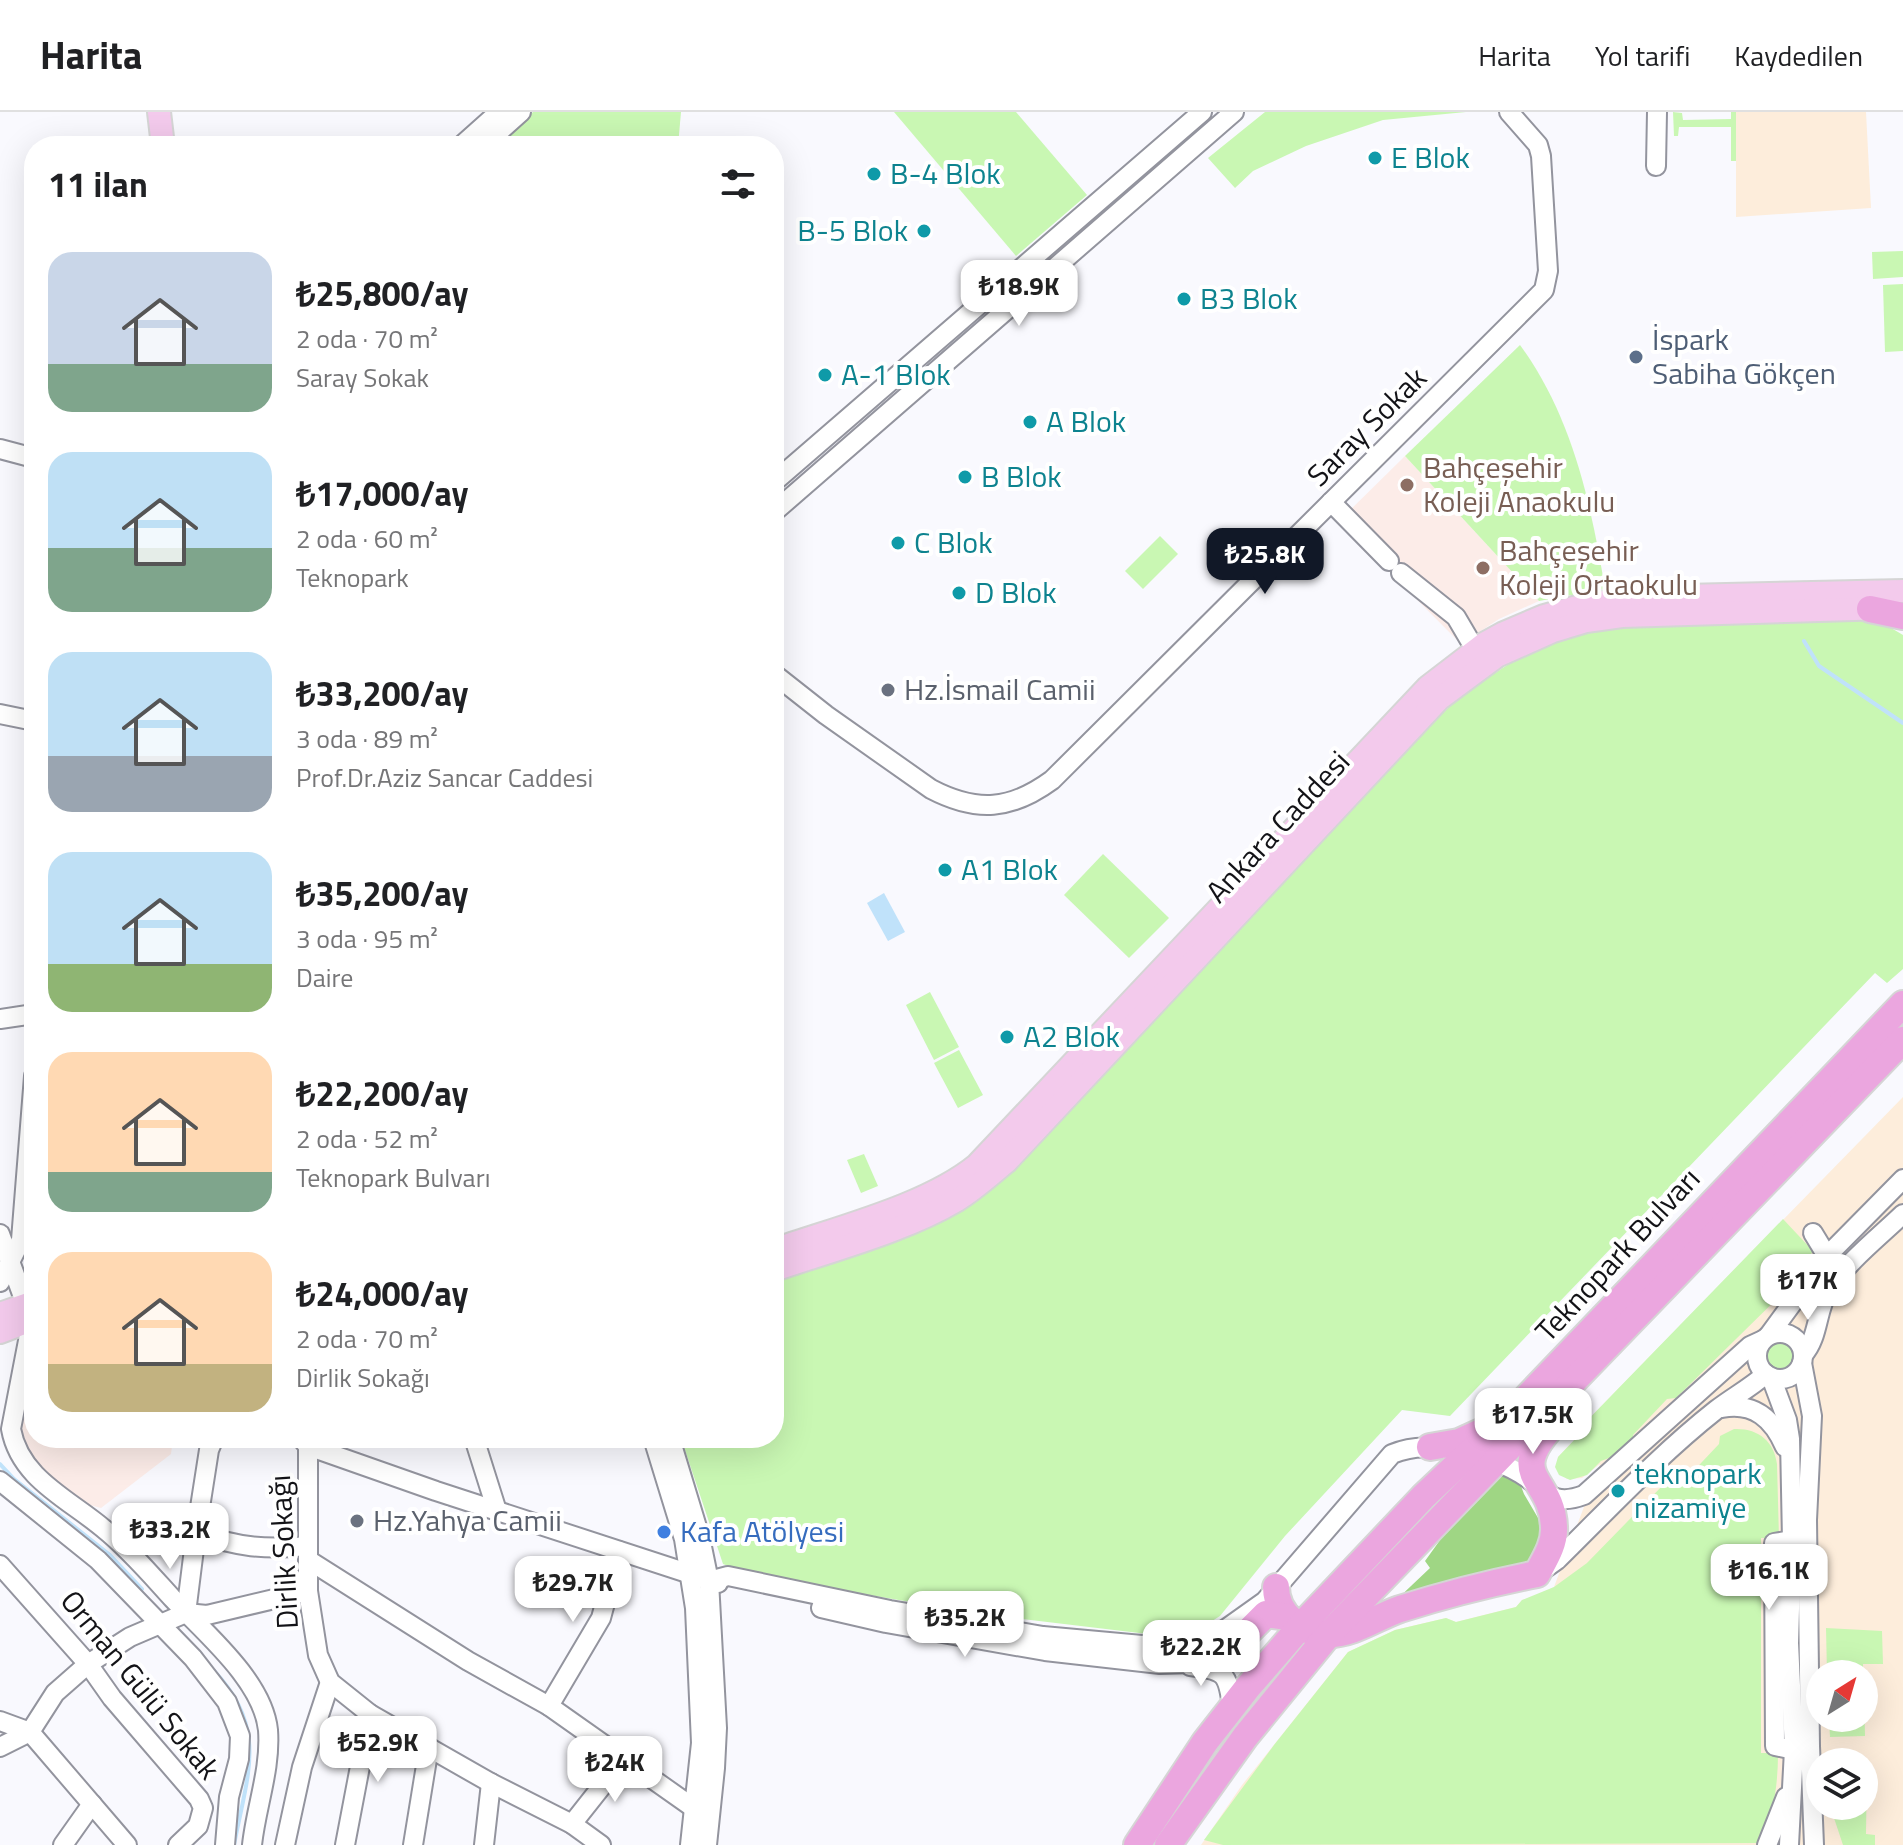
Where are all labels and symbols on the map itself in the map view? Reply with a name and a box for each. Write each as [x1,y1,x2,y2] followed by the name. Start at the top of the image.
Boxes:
[1391,134,1470,180] place label: E Blok
[1366,149,1384,167] marker: E Blok
[890,150,1001,196] place label: B-4 Blok
[865,165,883,183] marker: B-4 Blok
[797,207,908,253] place label: B-5 Blok
[915,222,933,240] marker: B-5 Blok
[954,260,1084,328] pin: ₺18.9K
[1200,275,1298,321] place label: B3 Blok
[1175,290,1193,308] marker: B3 Blok
[1652,316,1836,396] place label: İspark Sabiha Gökçen
[1627,348,1645,366] marker: İspark Sabiha Gökçen
[841,351,951,397] place label: A-1 Blok
[1296,356,1437,497] street label: Saray Sokak
[816,366,834,384] marker: A-1 Blok
[1046,398,1126,444] place label: A Blok
[1021,413,1039,431] marker: A Blok
[1423,444,1615,524] place label: Bahçeşehir Koleji Anaokulu
[981,453,1062,499] place label: B Blok
[956,468,974,486] marker: B Blok
[1398,476,1416,494] marker: Bahçeşehir Koleji Anaokulu
[914,519,993,565] place label: C Blok
[1499,527,1698,607] place label: Bahçeşehir Koleji Ortaokulu
[1200,528,1330,596] pin: ₺25.8K
[889,534,907,552] marker: C Blok
[1474,559,1492,577] marker: Bahçeşehir Koleji Ortaokulu
[975,569,1057,615] place label: D Blok
[950,584,968,602] marker: D Blok
[904,666,1096,712] place label: Hz.İsmail Camii
[879,681,897,699] marker: Hz.İsmail Camii
[1194,740,1360,913] street label: Ankara Caddesi
[961,846,1058,892] place label: A1 Blok
[936,861,954,879] marker: A1 Blok
[1023,1013,1120,1059] place label: A2 Blok
[998,1028,1016,1046] marker: A2 Blok
[1524,1157,1711,1352] street label: Teknopark Bulvarı
[1761,1254,1855,1322] pin: ₺17K
[1468,1388,1598,1456] pin: ₺17.5K
[1634,1450,1762,1530] place label: teknopark nizamiye
[256,1474,310,1630] street label: Dirlik Sokağı
[1609,1482,1627,1500] marker: teknopark nizamiye
[373,1497,562,1543] place label: Hz.Yahya Camii
[105,1503,235,1571] pin: ₺33.2K
[680,1508,844,1554] place label: Kafa Atölyesi
[348,1512,366,1530] marker: Hz.Yahya Camii
[655,1523,673,1541] marker: Kafa Atölyesi
[1704,1544,1834,1612] pin: ₺16.1K
[508,1556,638,1624] pin: ₺29.7K
[50,1579,232,1789] street label: Orman Gülü Sokak
[900,1591,1030,1659] pin: ₺35.2K
[1136,1620,1266,1688] pin: ₺22.2K
[1806,1660,1878,1732] north arrow
[313,1716,443,1784] pin: ₺52.9K
[568,1736,662,1804] pin: ₺24K

